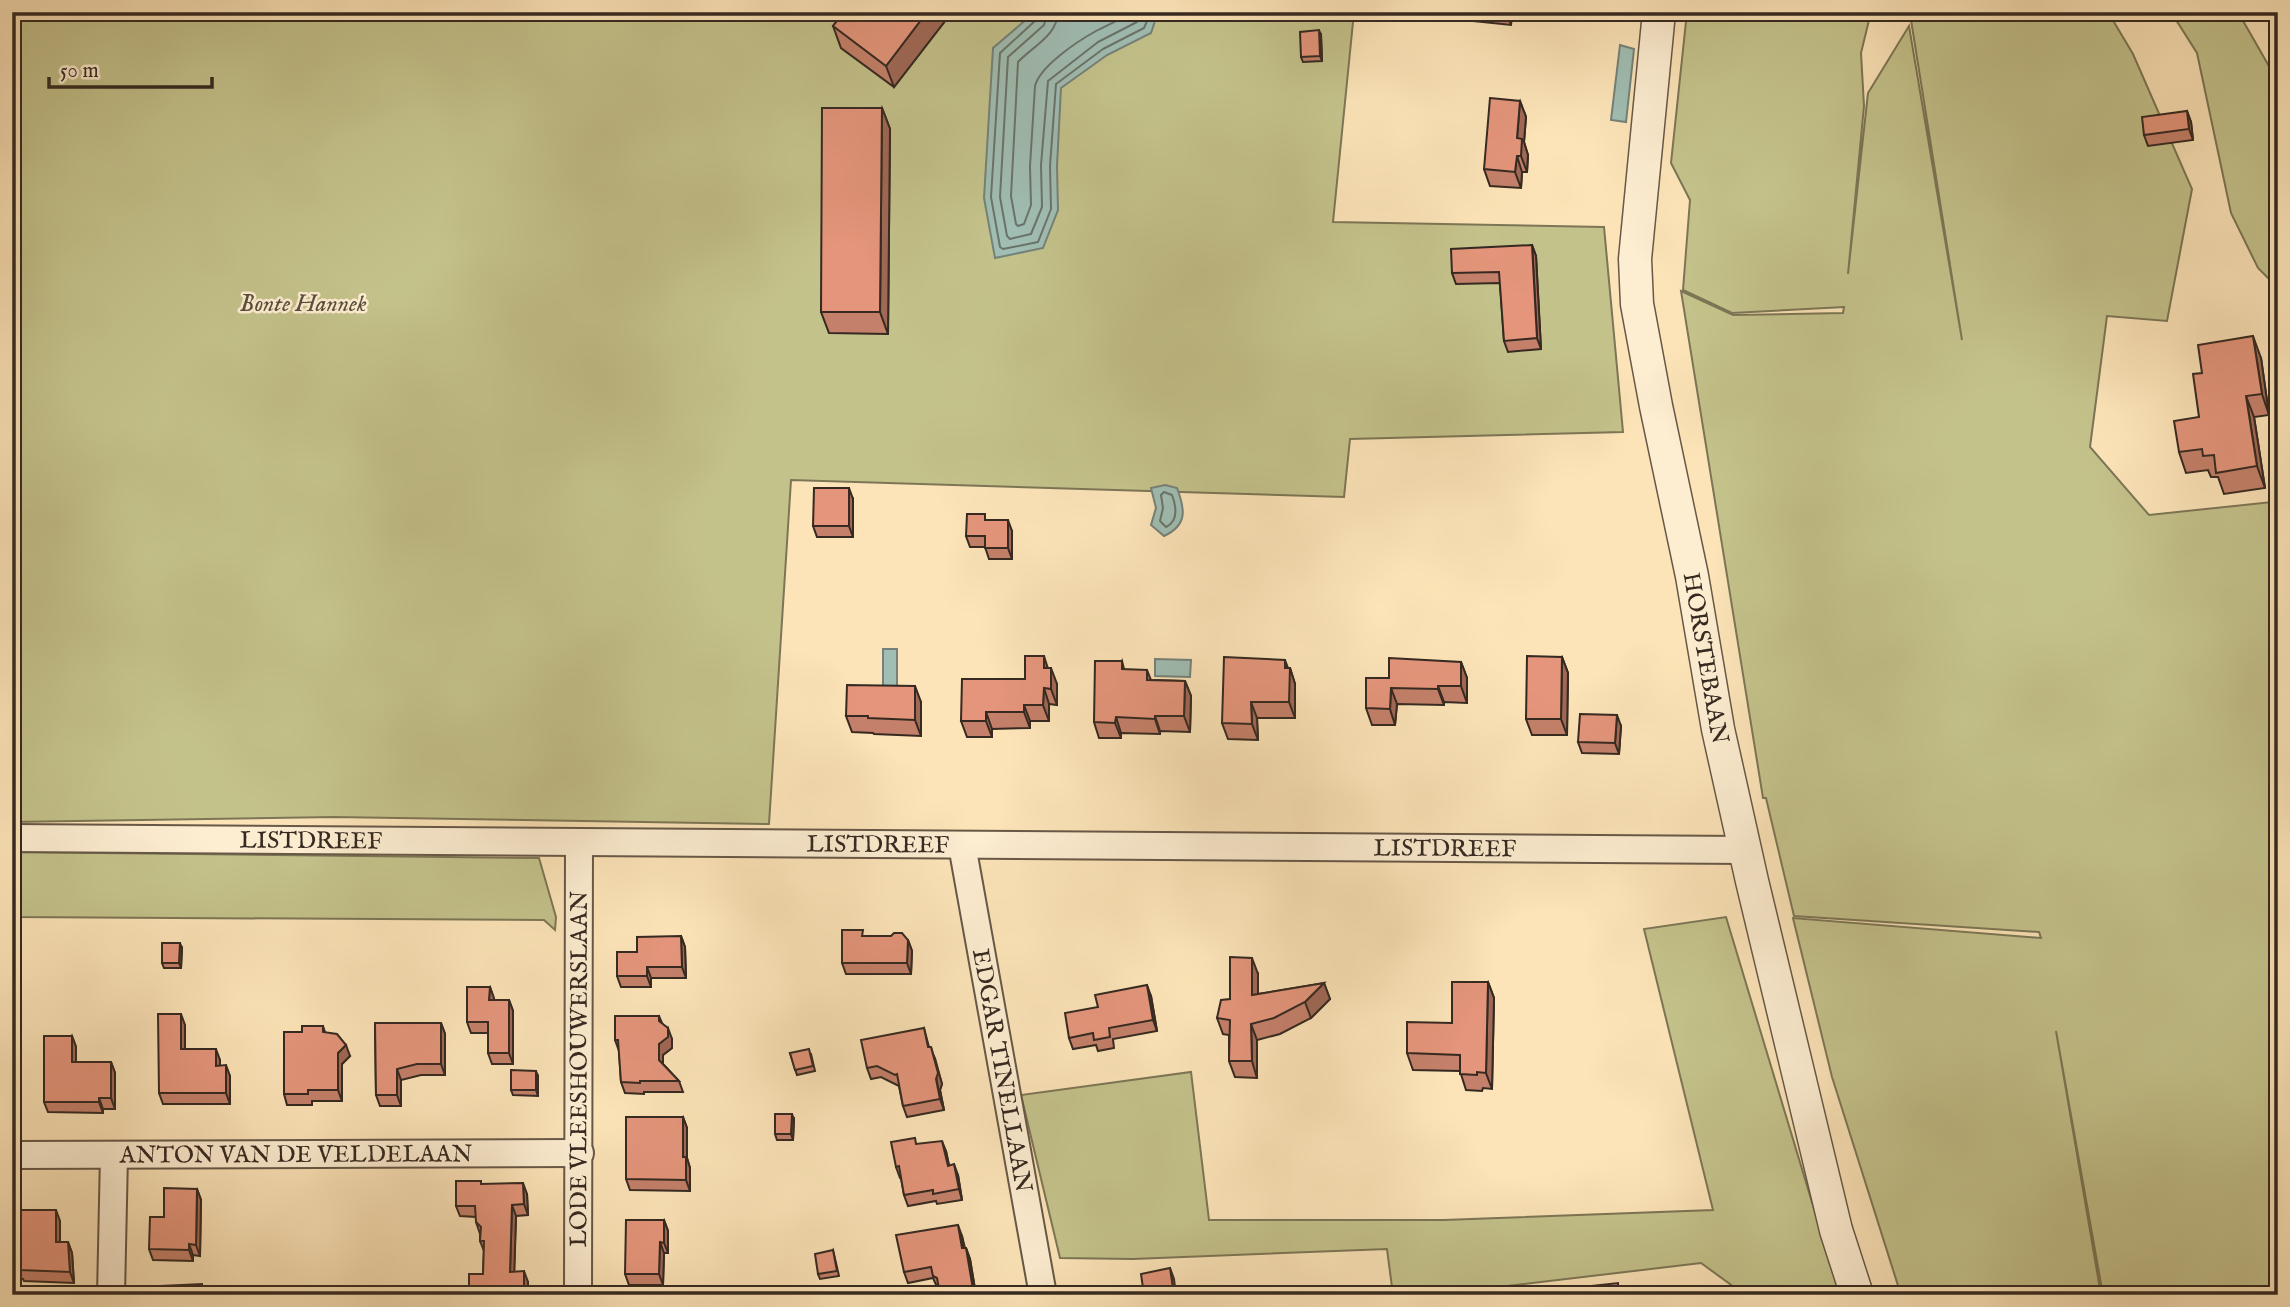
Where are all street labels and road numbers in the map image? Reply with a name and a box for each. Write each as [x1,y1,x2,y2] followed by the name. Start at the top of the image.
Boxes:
[1675,570,1735,747] street label: HORSTEBAAN
[239,826,382,858] street label: LISTDREEF
[806,830,949,861] street label: LISTDREEF
[1373,833,1516,865] street label: LISTDREEF
[564,890,596,1247] street label: LODE VLEESHOUWERSLAAN
[964,946,1038,1195] street label: EDGAR TINELLAAN
[118,1139,473,1172] street label: ANTON VAN DE VELDELAAN

